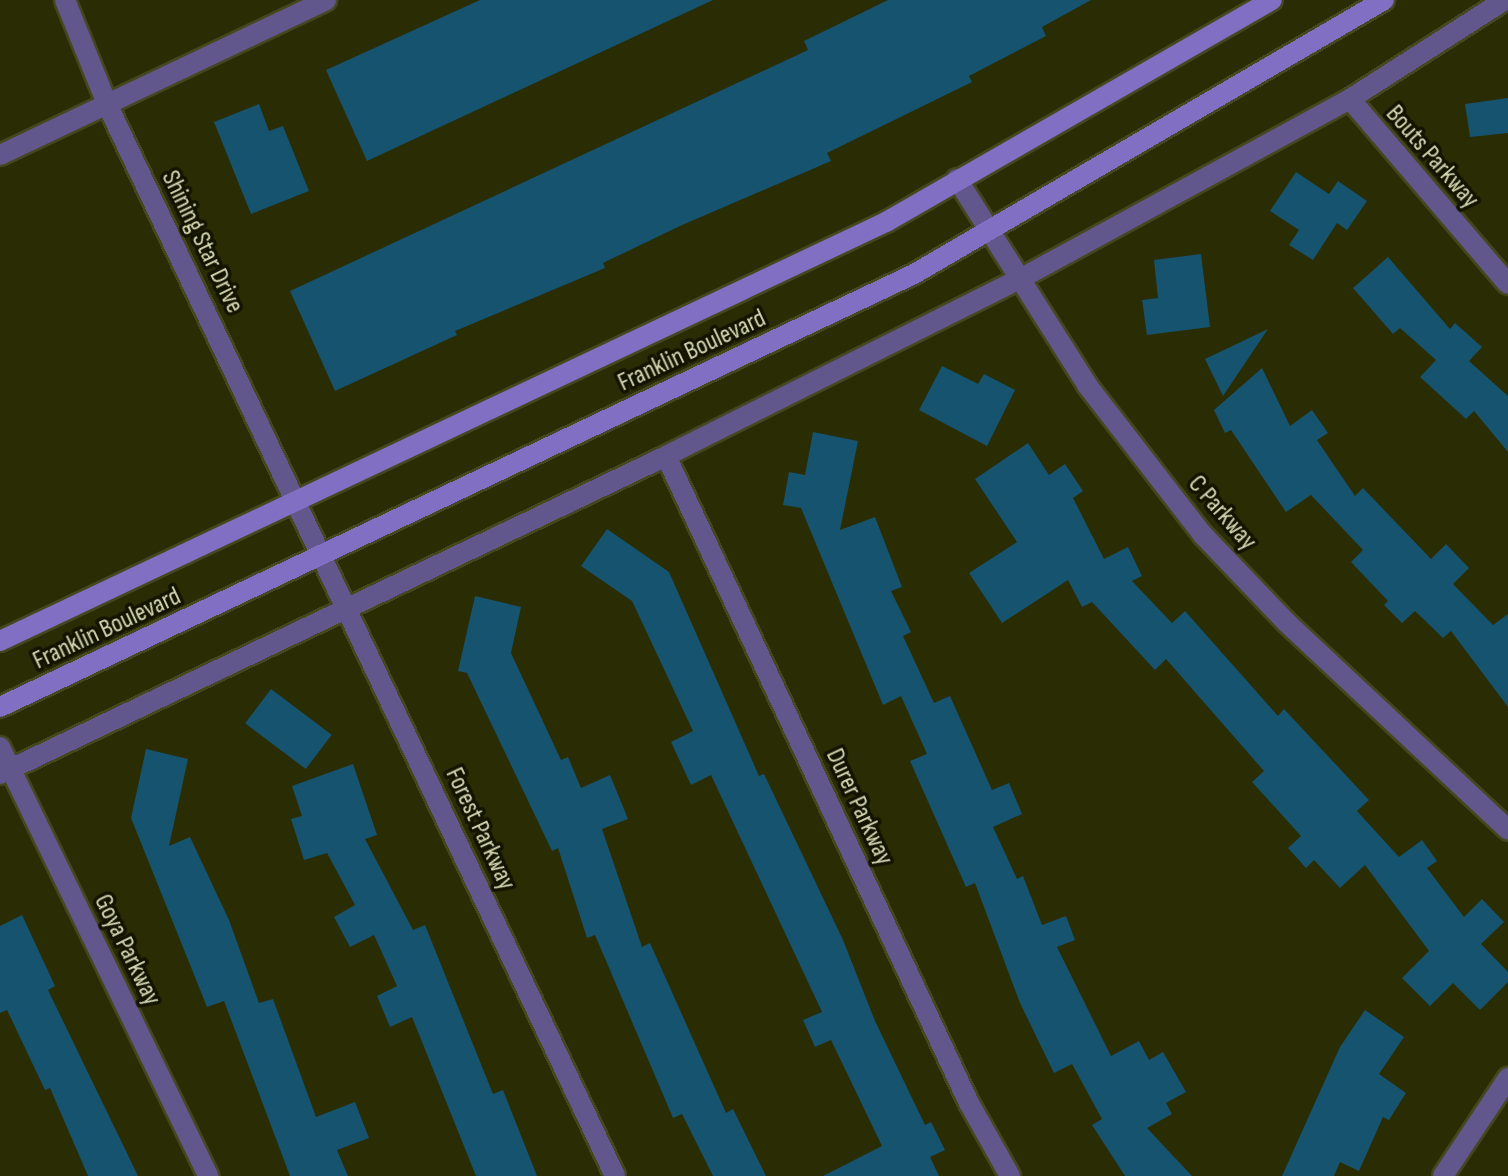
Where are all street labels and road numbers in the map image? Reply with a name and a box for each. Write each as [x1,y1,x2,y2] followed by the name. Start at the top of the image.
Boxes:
[1379,99,1485,215] street label: Bouts Parkway
[154,166,250,318] street label: Shining Star Drive
[613,303,771,399] street label: Franklin Boulevard
[1181,469,1263,557] street label: C Parkway
[28,581,186,677] street label: Franklin Boulevard
[818,744,900,870] street label: Durer Parkway
[438,763,522,895] street label: Forest Parkway
[87,889,167,1011] street label: Goya Parkway

